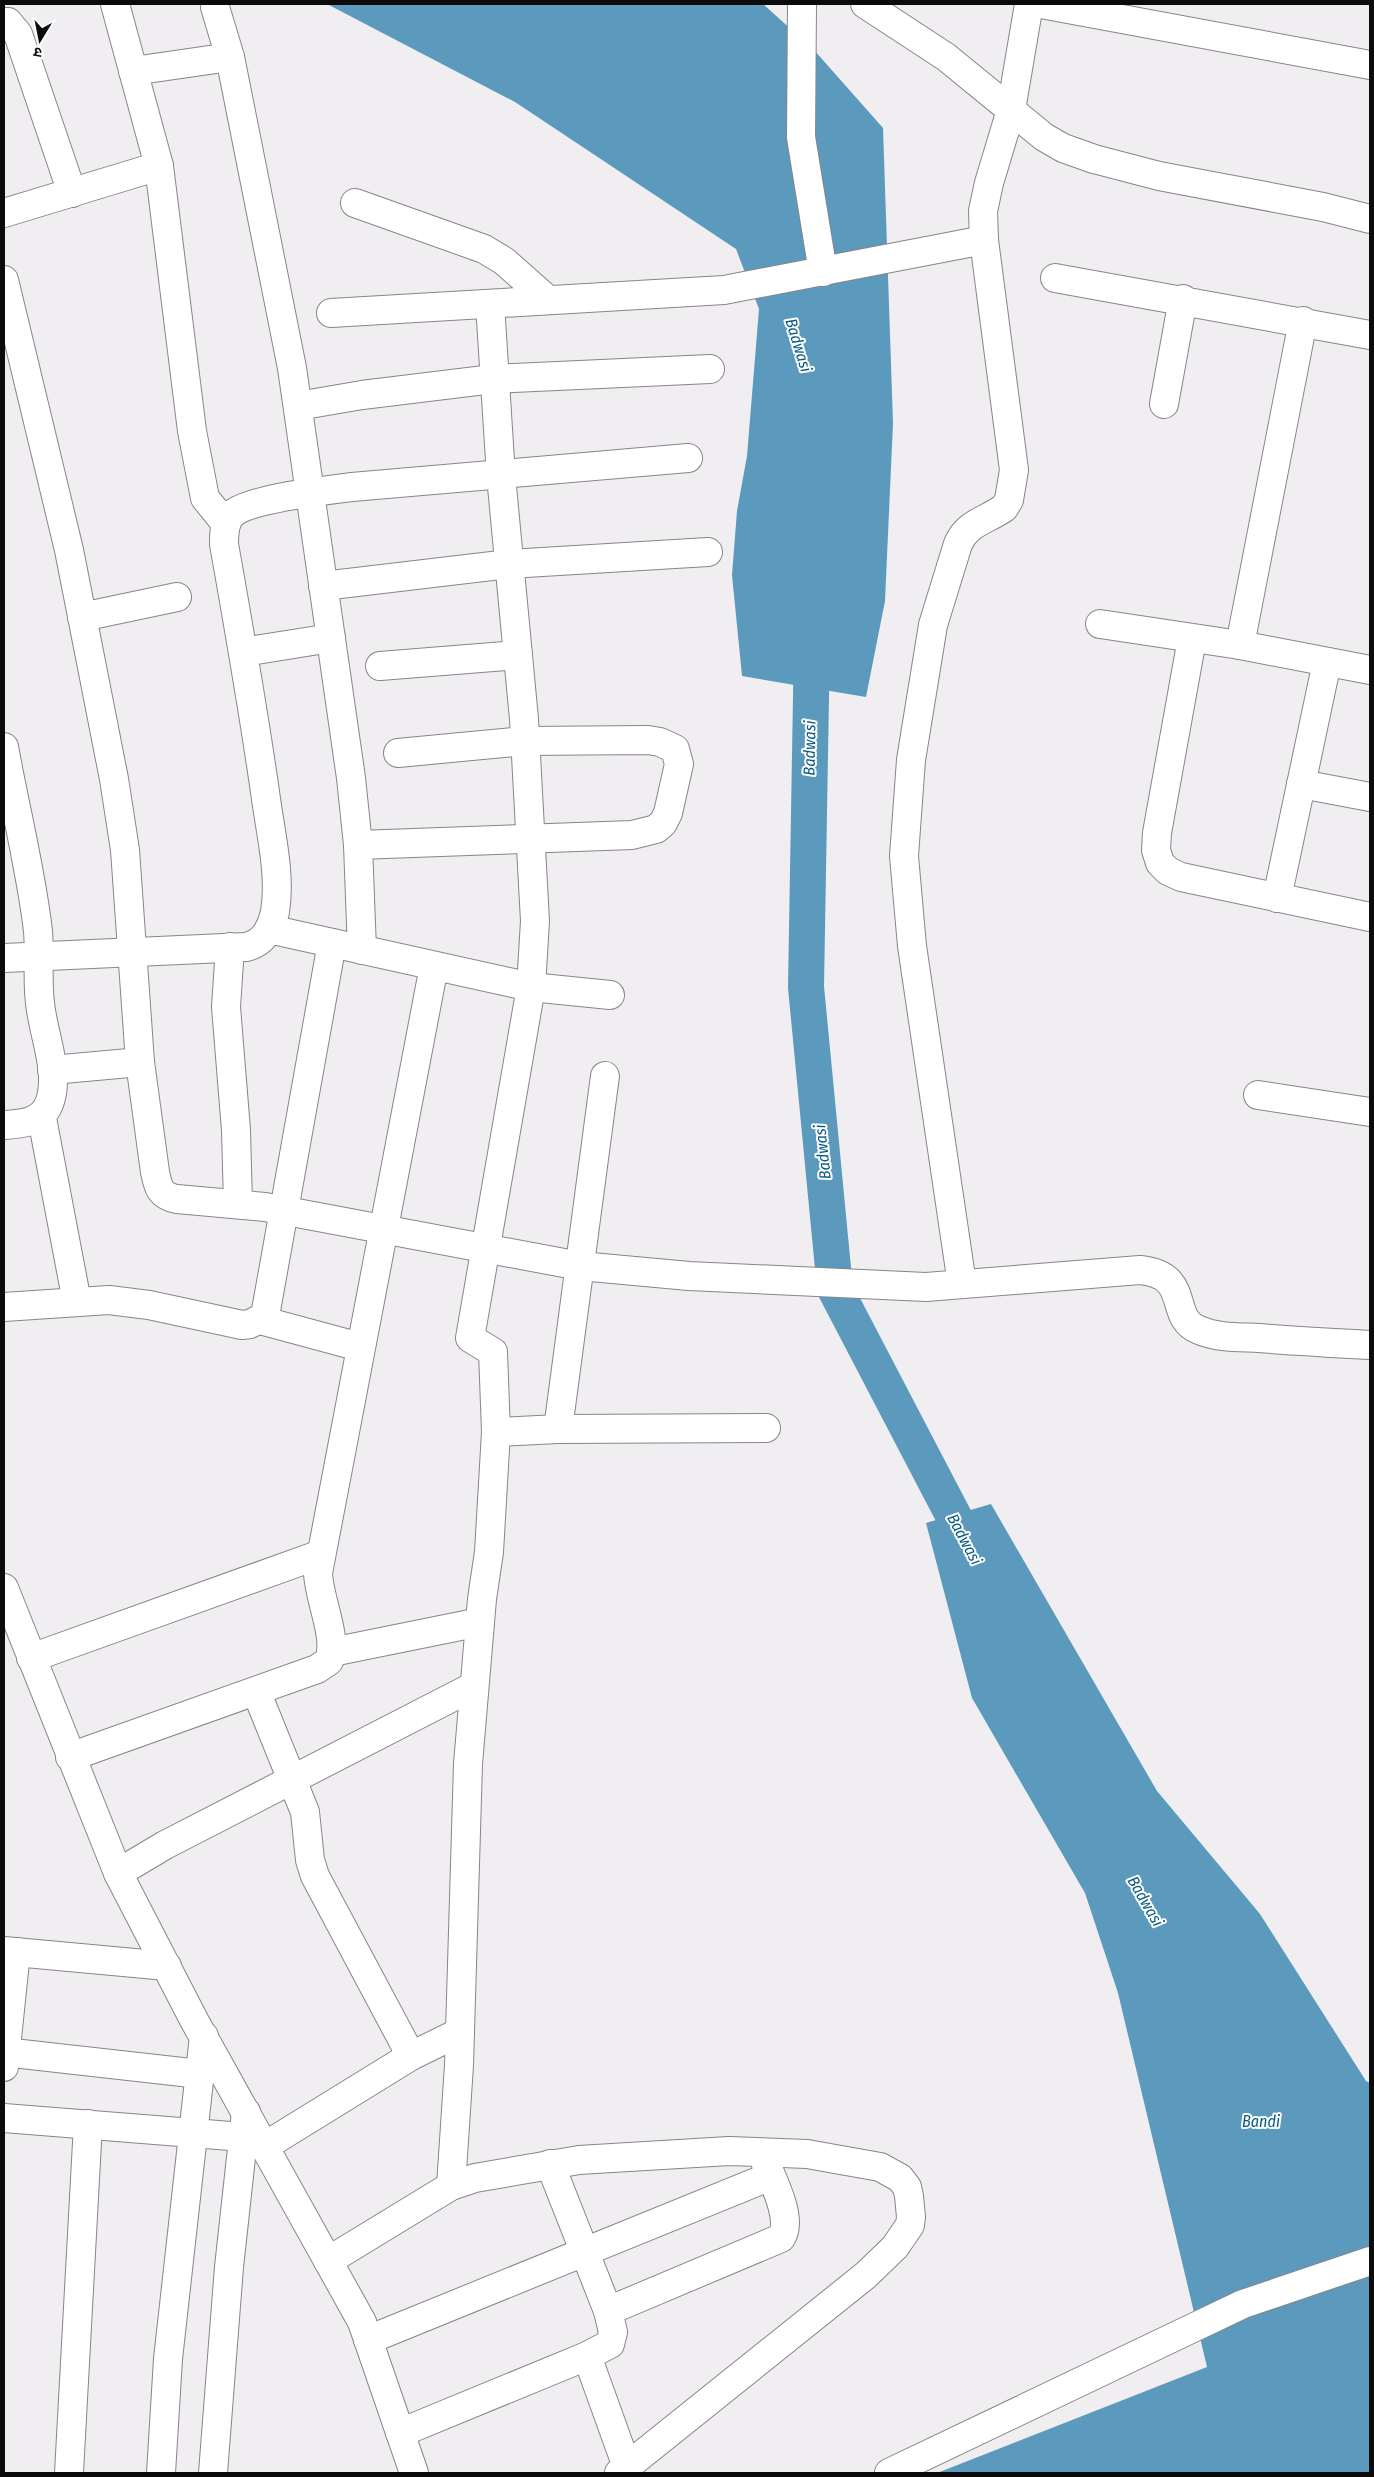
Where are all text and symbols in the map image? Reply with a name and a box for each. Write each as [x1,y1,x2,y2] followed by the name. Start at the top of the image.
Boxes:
[15,15,65,65] north arrow
[32,43,43,61] text: उ
[781,316,816,374] water label: Badwasi
[800,720,819,776] water label: Badwasi
[810,1124,835,1180] water label: Badwasi
[943,1510,986,1568] water label: Badwasi
[1124,1873,1168,1930] water label: Badwasi
[1242,2112,1280,2131] water label: Bandi

